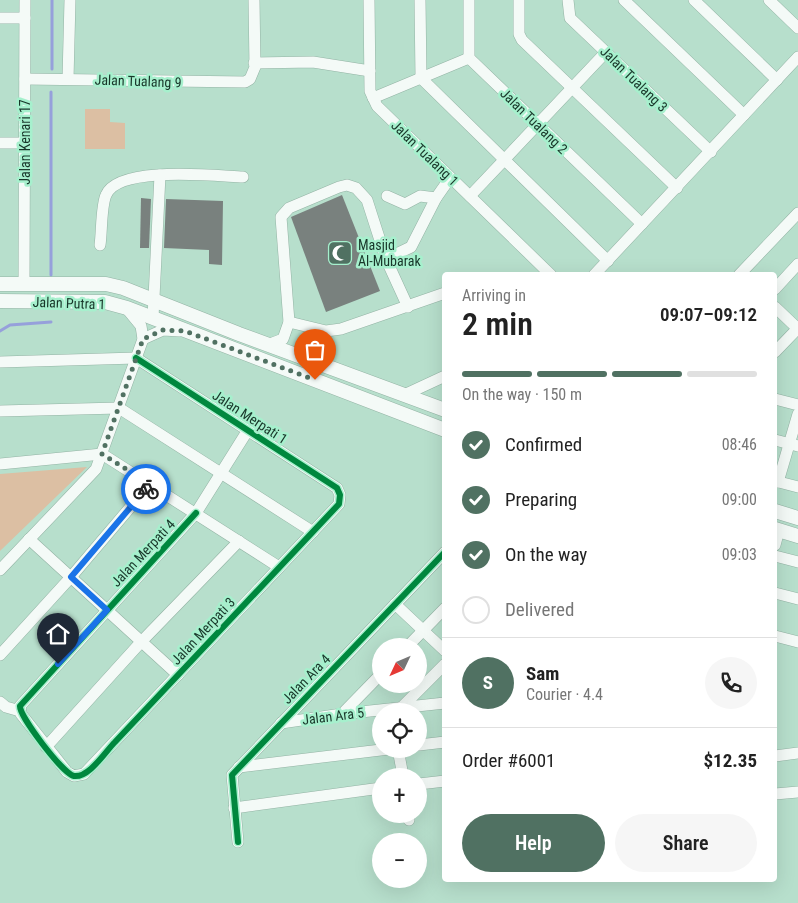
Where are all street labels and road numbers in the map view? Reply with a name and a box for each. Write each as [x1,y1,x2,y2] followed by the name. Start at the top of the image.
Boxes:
[597,43,671,115] street label: Jalan Tualang 3
[94,71,182,91] street label: Jalan Tualang 9
[497,85,571,157] street label: Jalan Tualang 2
[17,99,33,185] street label: Jalan Kenari 17
[388,117,462,189] street label: Jalan Tualang 1
[32,294,106,312] street label: Jalan Putra 1
[210,387,290,447] street label: Jalan Merpati 1
[108,516,178,590] street label: Jalan Merpati 4
[168,594,238,668] street label: Jalan Merpati 3
[279,651,333,707] street label: Jalan Ara 4
[301,704,365,728] street label: Jalan Ara 5

